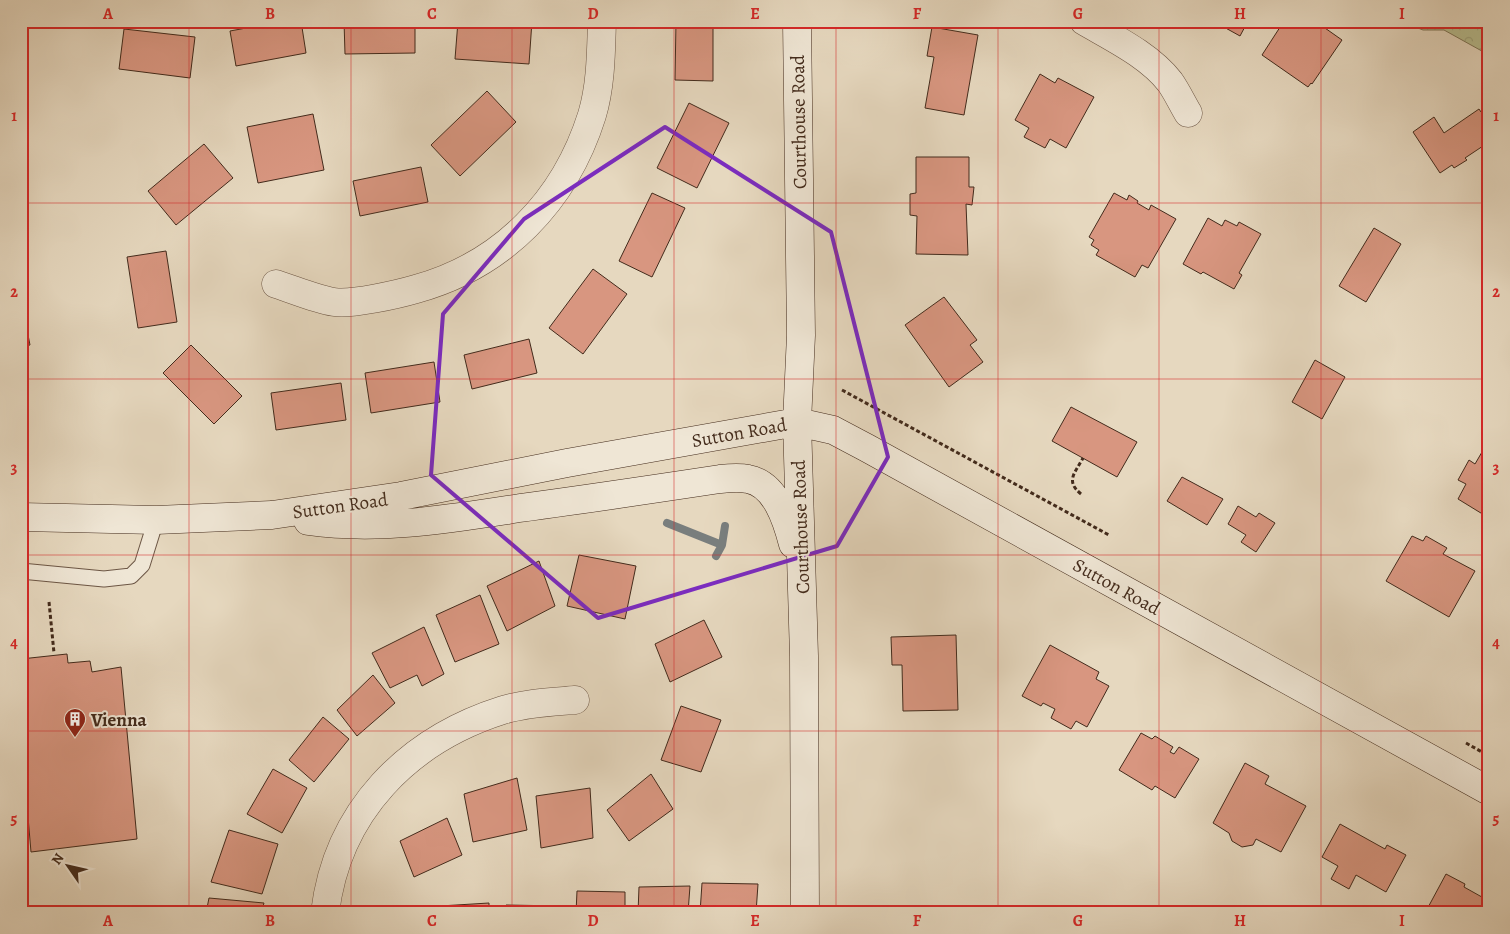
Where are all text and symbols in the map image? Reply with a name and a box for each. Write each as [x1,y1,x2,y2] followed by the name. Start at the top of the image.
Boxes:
[102,3,114,25] text: A
[265,3,275,25] text: B
[427,3,437,25] text: C
[587,3,599,25] text: D
[750,3,760,25] text: E
[913,3,922,25] text: F
[1073,3,1083,25] text: G
[1234,3,1246,25] text: H
[1399,3,1405,25] text: I
[785,54,813,189] street label: Courthouse Road
[11,105,17,127] text: 1
[1493,105,1499,127] text: 1
[10,281,18,303] text: 2
[1492,281,1500,303] text: 2
[690,412,790,454] street label: Sutton Road
[11,457,18,479] text: 3
[1493,457,1500,479] text: 3
[786,459,816,594] street label: Courthouse Road
[291,486,390,526] street label: Sutton Road
[1068,552,1166,622] street label: Sutton Road
[10,632,18,654] text: 4
[1492,632,1500,654] text: 4
[63,707,87,738] building icon: Vienna
[90,707,148,733] place label: Vienna
[11,808,18,830] text: 5
[1493,808,1500,830] text: 5
[42,842,92,892] north arrow
[47,849,68,869] text: N
[102,910,114,932] text: A
[265,910,275,932] text: B
[427,910,437,932] text: C
[587,910,599,932] text: D
[750,910,760,932] text: E
[913,910,922,932] text: F
[1073,910,1083,932] text: G
[1234,910,1246,932] text: H
[1399,910,1405,932] text: I

